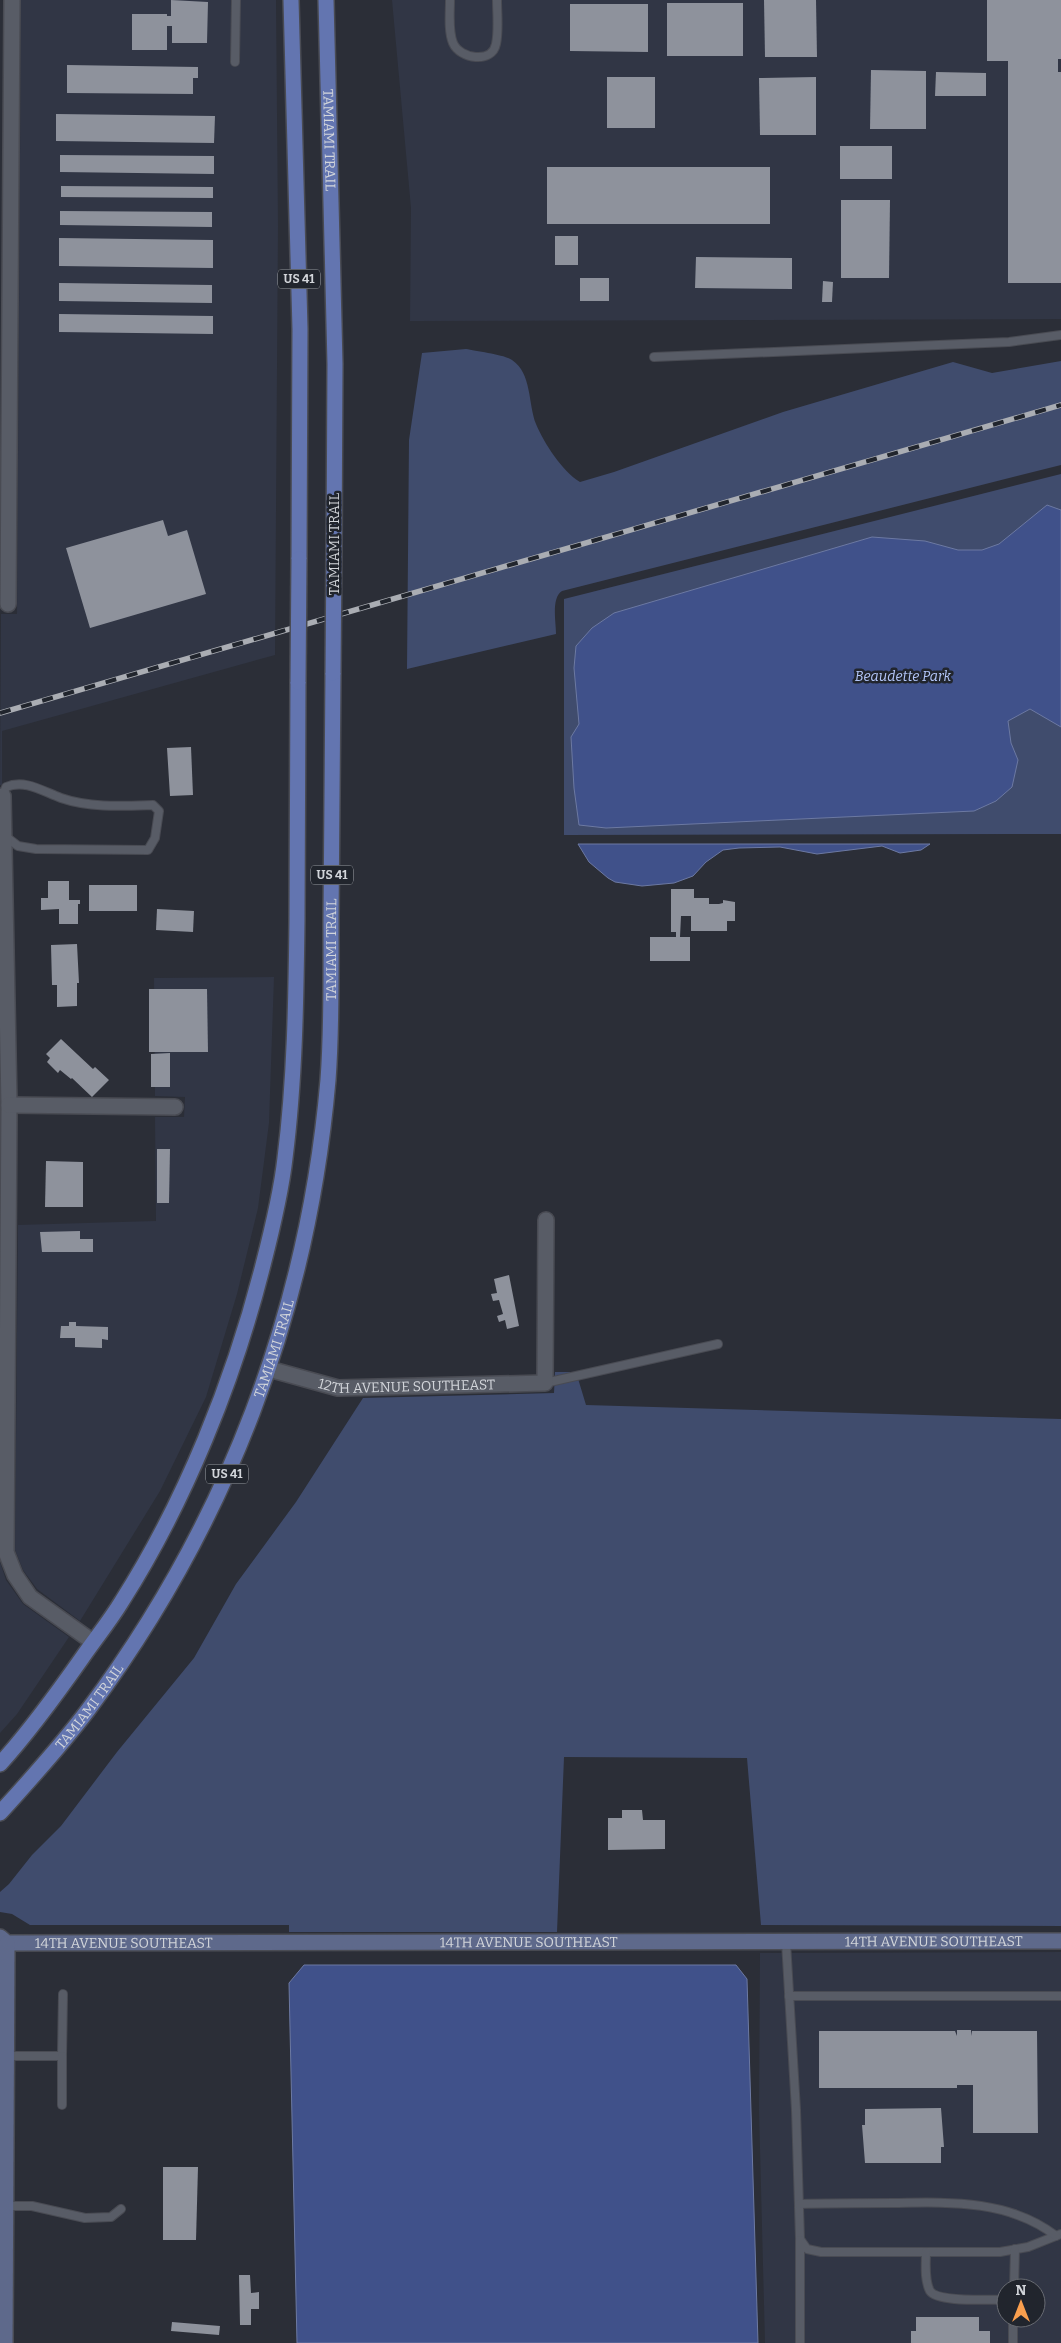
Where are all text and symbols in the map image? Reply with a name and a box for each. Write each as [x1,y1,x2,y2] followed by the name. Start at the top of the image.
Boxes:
[319,89,339,192] street label: TAMIAMI TRAIL
[278,270,320,288] road number: US 41
[326,493,343,595] street label: TAMIAMI TRAIL
[855,668,952,685] park label: Beaudette Park
[311,866,353,884] road number: US 41
[323,898,340,1001] street label: TAMIAMI TRAIL
[251,1297,298,1400] street label: TAMIAMI TRAIL
[316,1375,495,1397] street label: 12TH AVENUE SOUTHEAST
[206,1465,248,1484] road number: US 41
[52,1661,127,1753] street label: TAMIAMI TRAIL
[845,1933,1023,1950] street label: 14TH AVENUE SOUTHEAST
[440,1934,618,1951] street label: 14TH AVENUE SOUTHEAST
[35,1935,213,1952] street label: 14TH AVENUE SOUTHEAST
[996,2278,1046,2328] north arrow
[1016,2282,1027,2299] text: N

